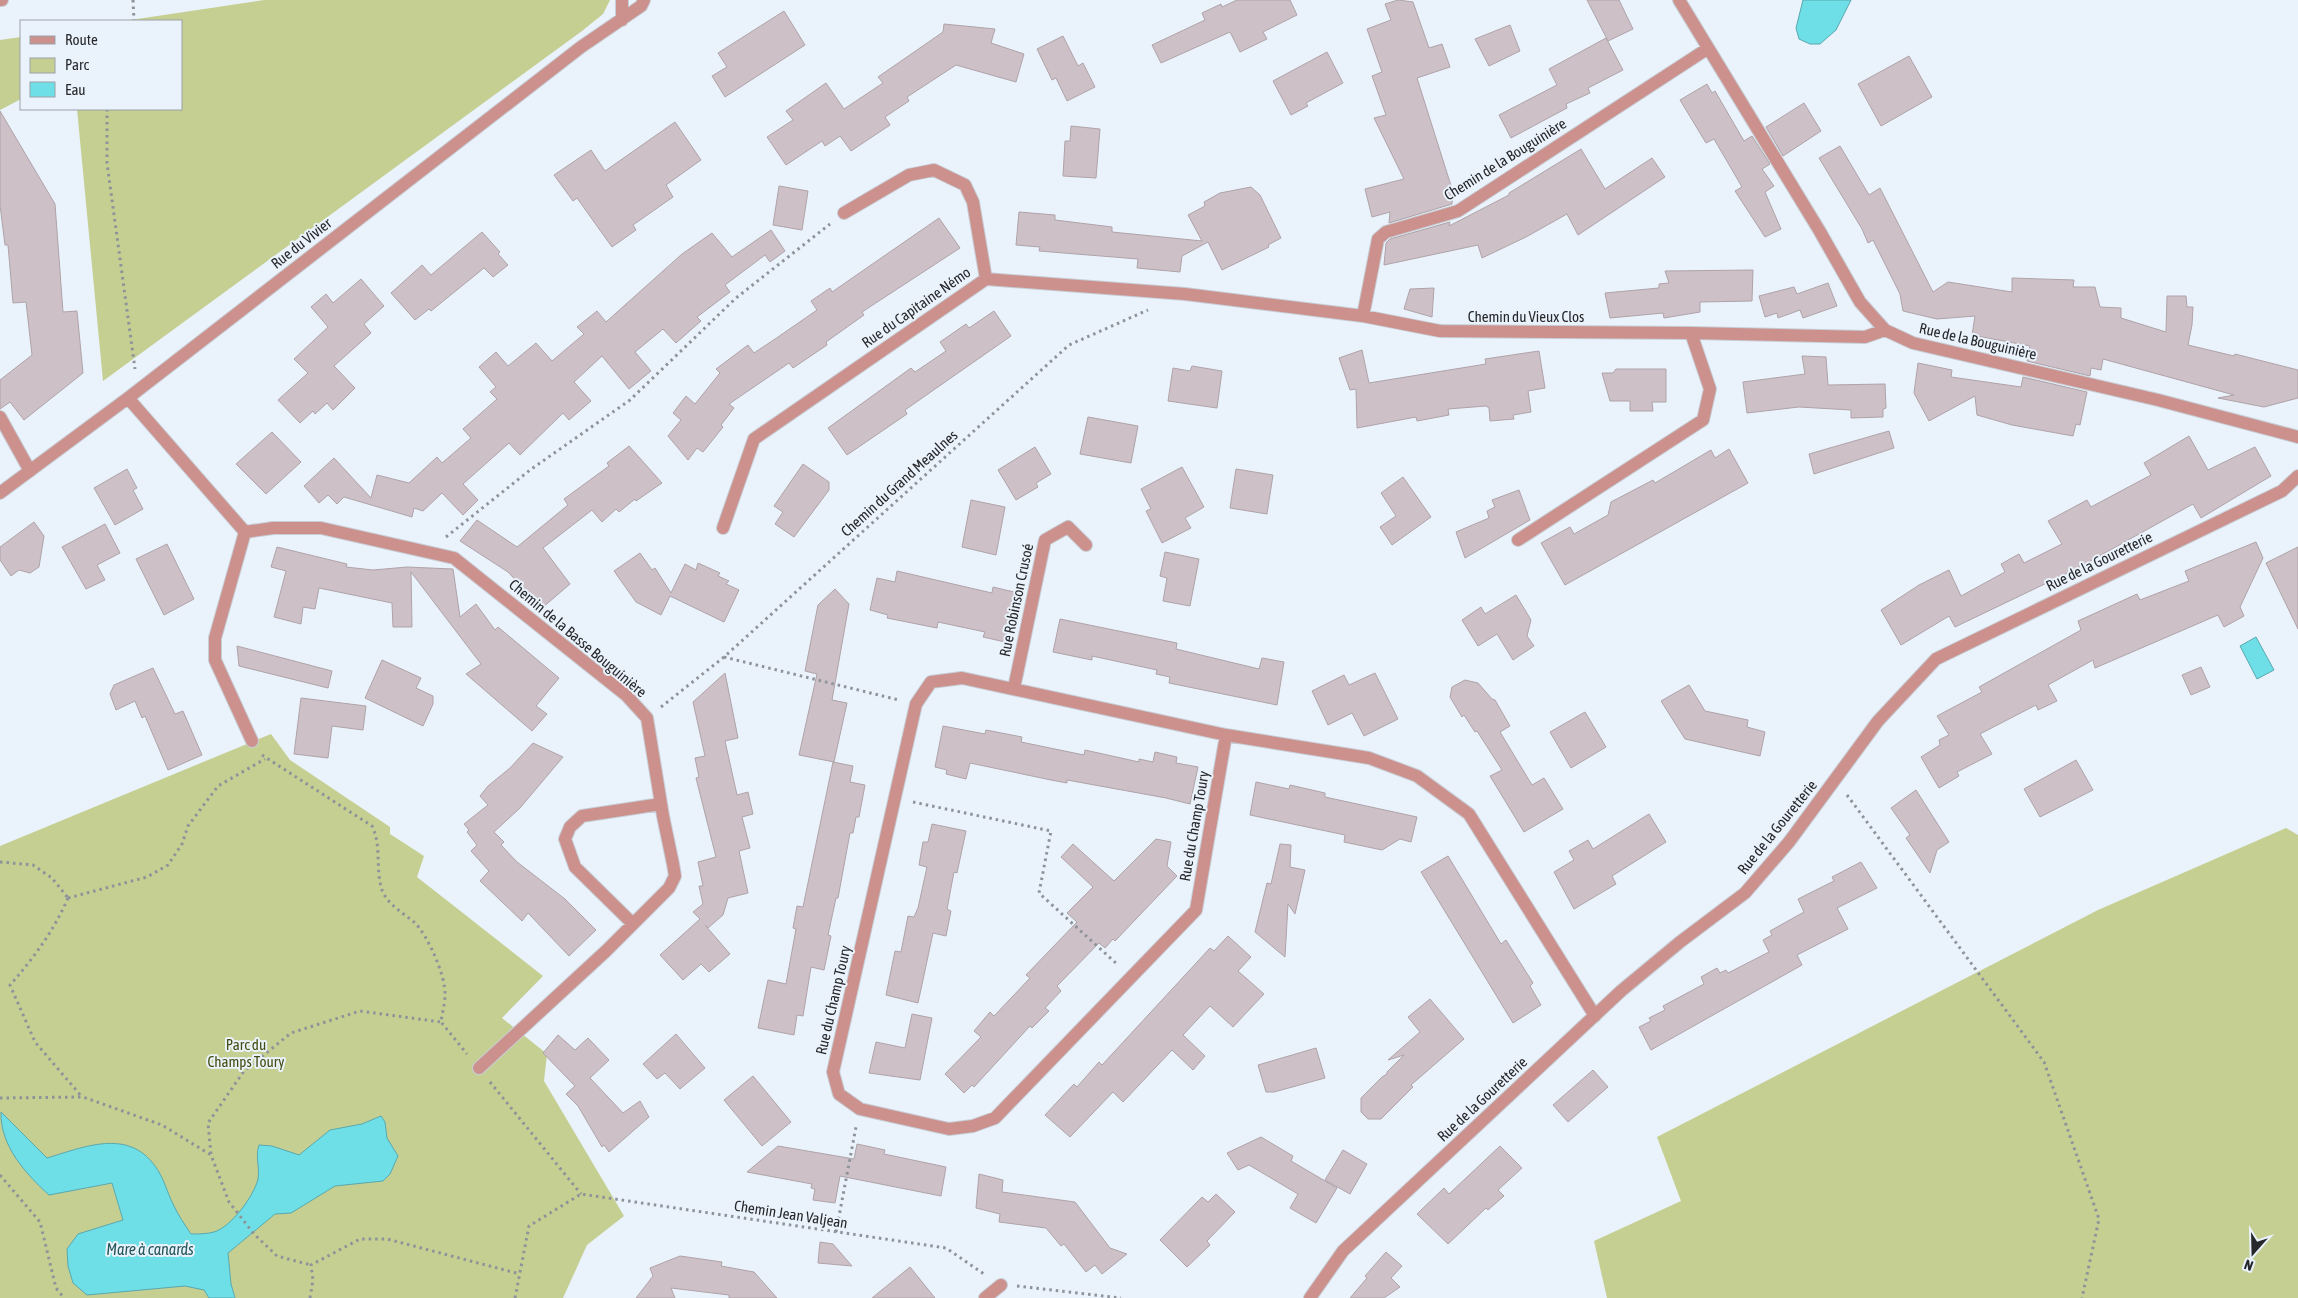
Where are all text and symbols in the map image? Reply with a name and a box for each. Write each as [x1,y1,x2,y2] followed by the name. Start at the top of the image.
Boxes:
[20,20,182,110] legend
[65,31,98,48] text: Route
[65,56,89,73] text: Parc
[65,81,86,98] text: Eau
[1441,114,1569,203] street label: Chemin de la Bouguinière
[268,214,335,272] street label: Rue du Vivier
[858,263,974,351] street label: Rue du Capitaine Némo
[1468,308,1584,325] street label: Chemin du Vieux Clos
[1918,319,2039,363] street label: Rue de la Bouguinière
[837,426,961,540] street label: Chemin du Grand Meaulnes
[2043,528,2155,594] street label: Rue de la Gouretterie
[996,542,1036,658] street label: Rue Robinson Crusoé
[506,575,650,701] street label: Chemin de la Basse Bouguinière
[1176,770,1212,882] street label: Rue du Champ Toury
[1734,776,1820,877] street label: Rue de la Gouretterie
[812,944,854,1056] street label: Rue du Champ Toury
[208,1036,284,1070] park label: Parc du Champs Toury
[1434,1053,1530,1145] street label: Rue de la Gouretterie
[733,1197,849,1231] street label: Chemin Jean Valjean
[2228,1228,2278,1278] north arrow
[106,1240,194,1258] water label: Mare à canards
[2242,1256,2255,1274] text: N

